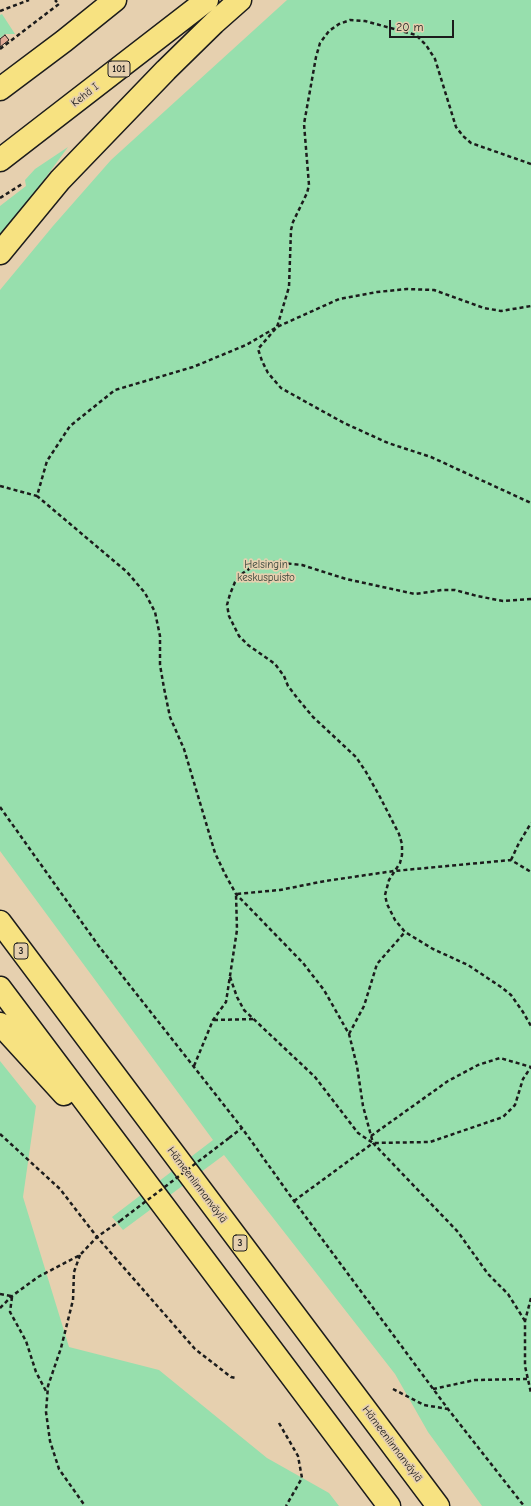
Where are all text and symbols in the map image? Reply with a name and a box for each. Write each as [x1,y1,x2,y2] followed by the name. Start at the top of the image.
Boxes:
[391,12,456,38] scale bar
[396,20,424,34] text: 20 m
[108,61,130,77] road number: 101
[69,80,101,110] street label: Kehä I
[237,558,295,584] park label: Helsingin keskuspuisto
[14,943,28,959] road number: 3
[164,1144,230,1226] street label: Hämeenlinnanväylä
[233,1235,247,1251] road number: 3
[359,1403,425,1485] street label: Hämeenlinnanväylä

